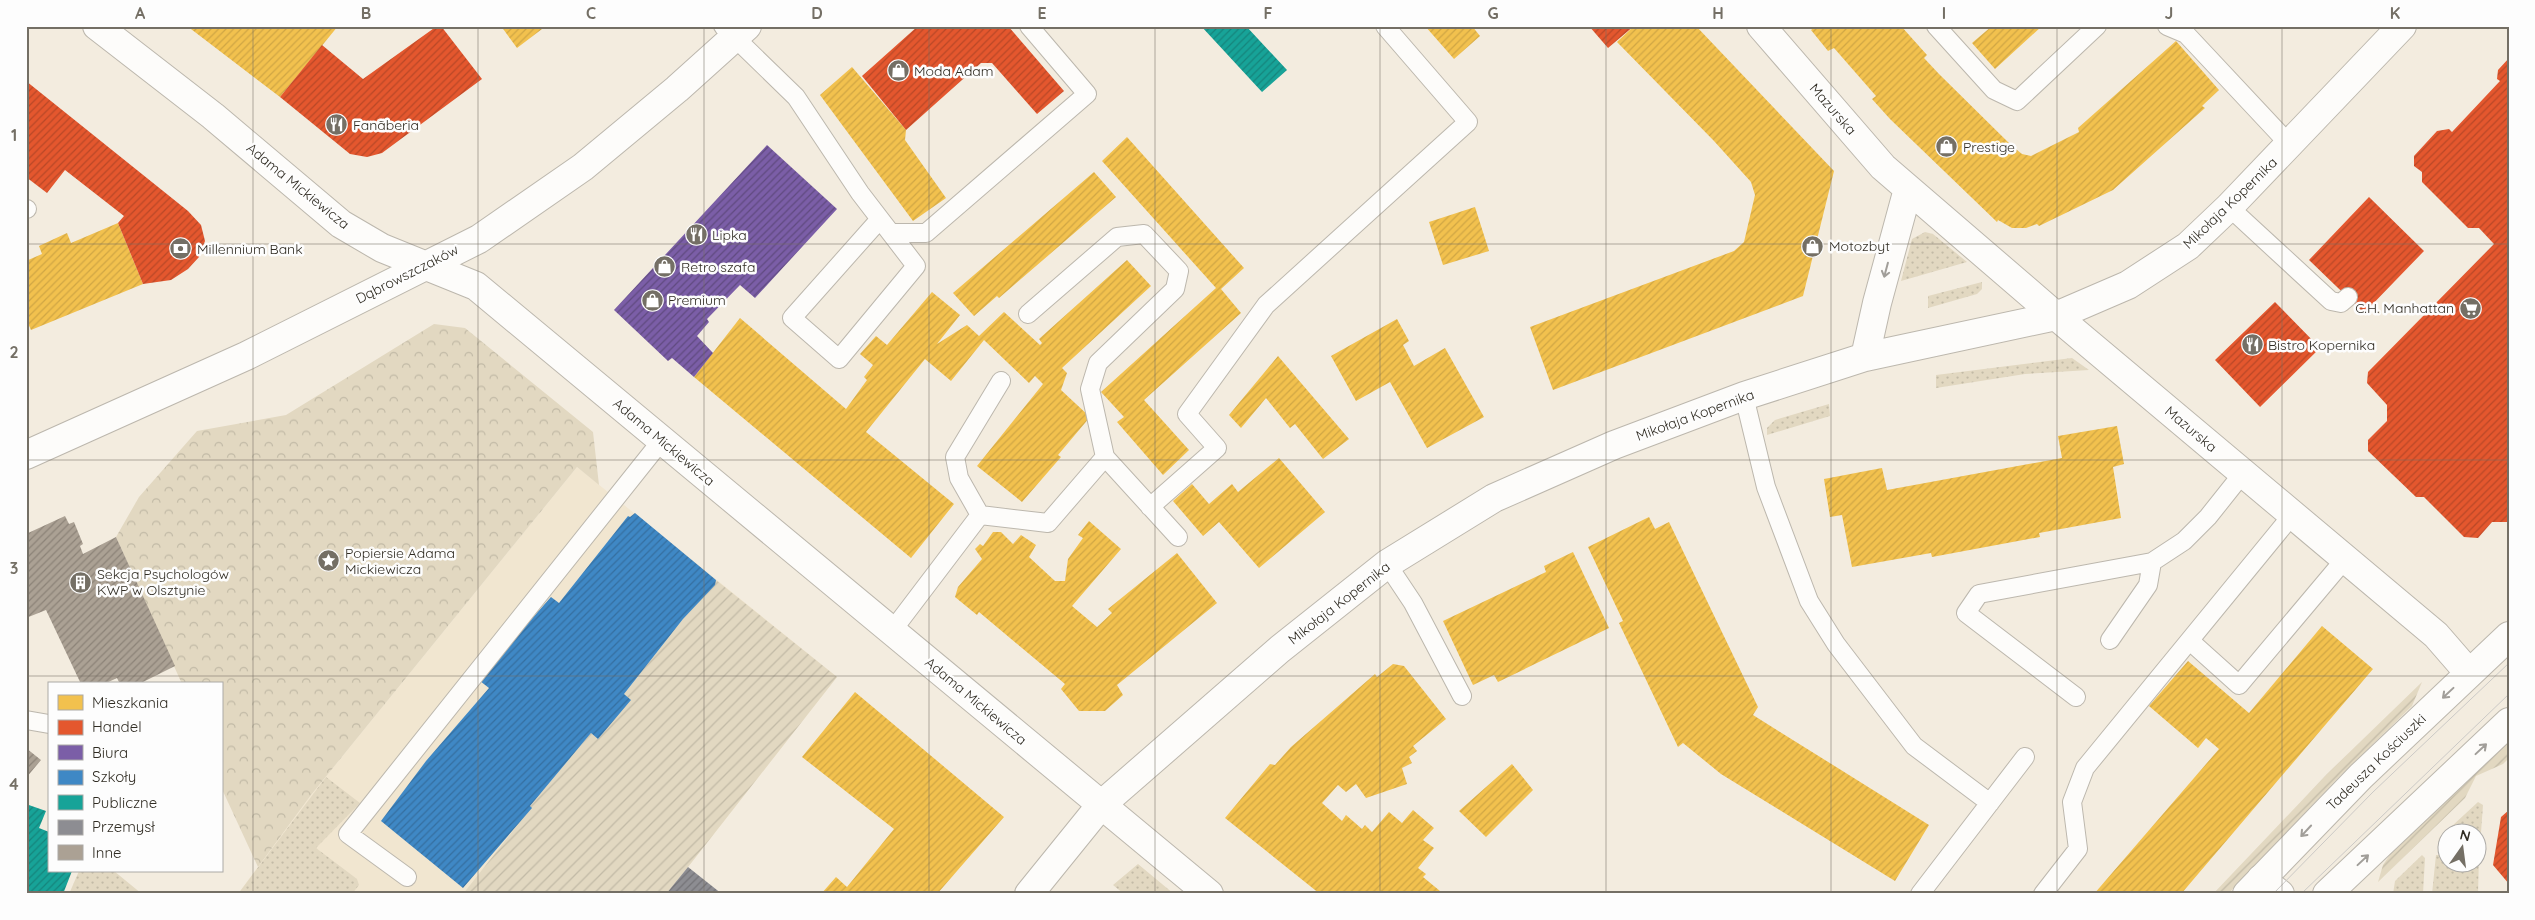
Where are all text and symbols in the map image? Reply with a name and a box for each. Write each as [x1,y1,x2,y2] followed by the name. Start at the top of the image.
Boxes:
[135,3,146,23] text: A
[361,3,371,23] text: B
[586,3,596,23] text: C
[811,3,823,23] text: D
[1037,3,1047,23] text: E
[1264,3,1273,23] text: F
[1487,3,1499,23] text: G
[1712,3,1724,23] text: H
[1942,3,1946,23] text: I
[2165,3,2173,23] text: J
[2390,3,2400,23] text: K
[886,59,910,83] shop icon: Moda Adam
[914,62,994,80] place label: Moda Adam
[1806,79,1860,139] street label: Mazurska
[325,113,349,137] restaurant icon: Fanãberia
[353,116,419,134] place label: Fanãberia
[11,125,17,145] text: 1
[1935,135,1959,159] shop icon: Prestige
[1963,138,2015,156] place label: Prestige
[243,139,353,233] street label: Adama Mickiewicza
[2179,153,2281,253] street label: Mikołaja Kopernika
[684,223,708,247] restaurant icon: Lipka
[712,226,747,244] place label: Lipka
[1801,234,1825,258] shop icon: Motozbyt
[169,237,193,261] bank icon: Millennium Bank
[1829,237,1890,255] place label: Motozbyt
[197,240,303,258] place label: Millennium Bank
[353,240,462,308] street label: Dąbrowszczaków
[653,255,677,279] shop icon: Retro szafa
[681,258,756,276] place label: Retro szafa
[1881,261,1891,277] one-way arrow
[640,288,664,312] shop icon: Premium
[668,291,726,309] place label: Premium
[2458,296,2482,320] supermarket icon: C.H. Manhattan
[2355,299,2454,317] place label: C.H. Manhattan
[2240,333,2264,357] restaurant icon: Bistro Kopernika
[2268,336,2375,354] place label: Bistro Kopernika
[9,342,19,362] text: 2
[1633,385,1757,445] street label: Mikołaja Kopernika
[609,394,719,490] street label: Adama Mickiewicza
[2161,402,2221,456] street label: Mazurska
[345,544,455,578] place label: Popiersie Adama Mickiewicza
[317,549,341,573] place icon: Popiersie Adama Mickiewicza
[10,558,18,578] text: 3
[1284,558,1394,648] street label: Mikołaja Kopernika
[97,565,229,599] place label: Sekcja Psychologów KWP w Olsztynie
[69,570,93,594] building icon: Sekcja Psychologów KWP w Olsztynie
[921,653,1031,749] street label: Adama Mickiewicza
[48,682,222,872] legend
[2441,687,2454,699] one-way arrow
[92,693,168,712] text: Mieszkania
[2322,710,2430,814] street label: Tadeusza Kościuszki
[92,717,142,736] text: Handel
[92,743,128,762] text: Biura
[2474,743,2487,755] one-way arrow
[92,767,136,786] text: Szkoły
[9,774,19,794] text: 4
[92,793,157,812] text: Publiczne
[92,817,155,836] text: Przemysł
[2438,822,2488,872] north arrow
[2300,824,2312,837] one-way arrow
[2458,825,2472,845] text: N
[92,843,122,862] text: Inne
[2356,854,2369,866] one-way arrow

